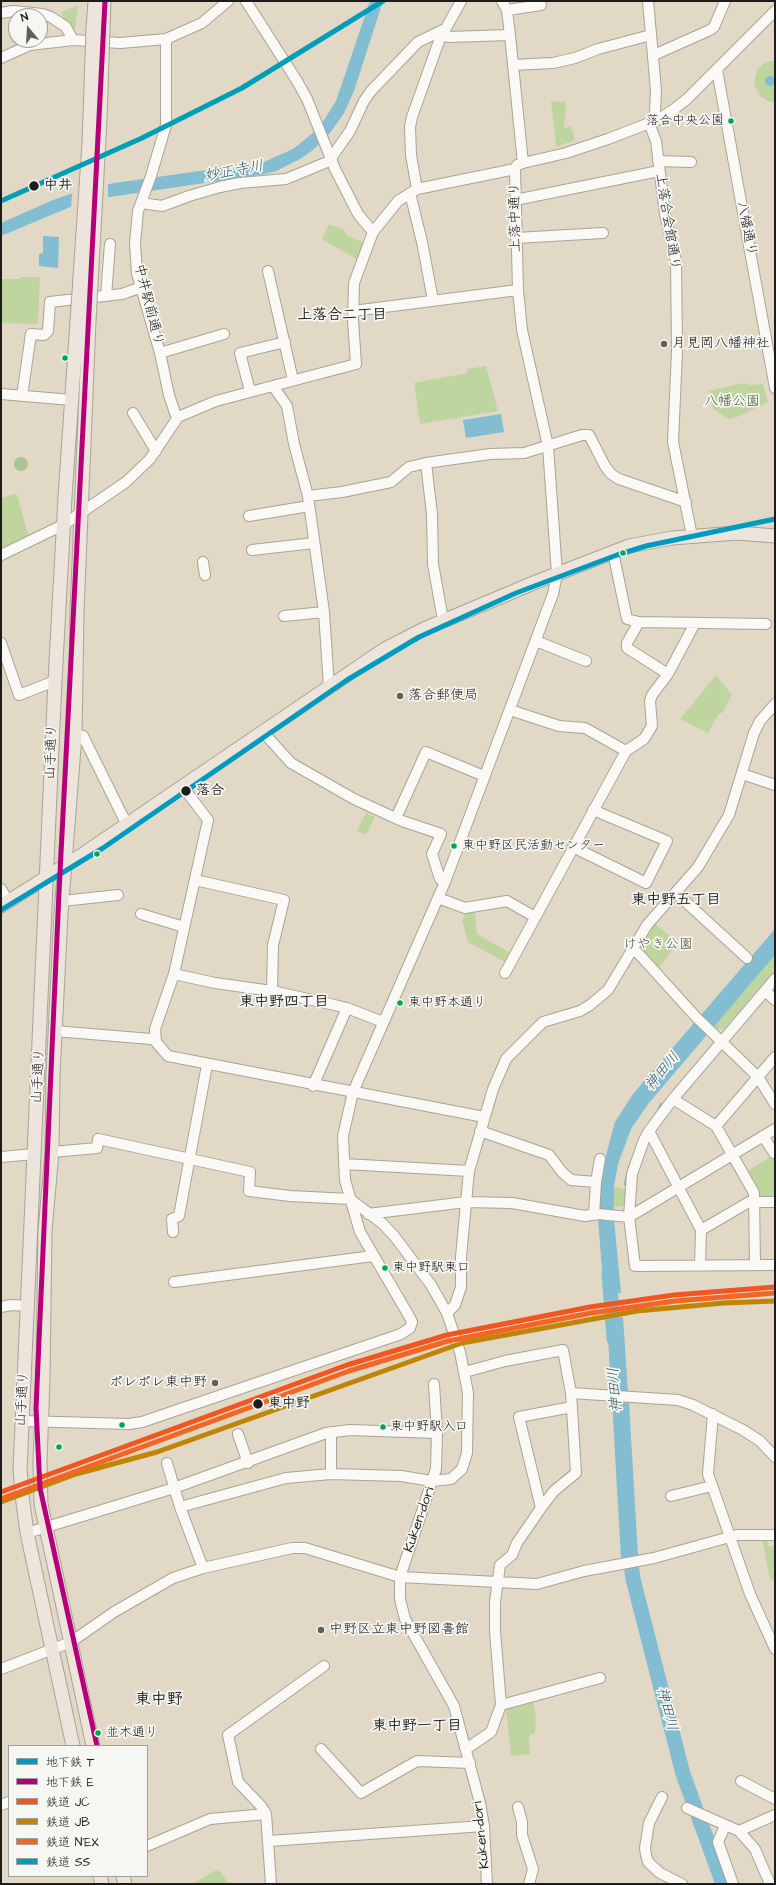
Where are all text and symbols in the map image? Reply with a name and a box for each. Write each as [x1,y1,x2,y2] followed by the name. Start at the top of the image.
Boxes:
[8,8,48,48] north arrow
[19,9,30,25] text: N
[646,113,724,129] place label: 落合中央公園
[726,116,736,126] marker: 落合中央公園
[203,158,265,186] water label: 妙正寺川
[651,172,683,272] street label: 上落合会館通り
[44,178,72,194] place label: 中井
[27,179,41,193] marker: 中井
[507,182,525,252] street label: 上落中通り
[732,200,760,258] street label: 八幡通り
[130,262,166,348] street label: 中井駅前通り
[297,307,387,325] district label: 上落合二丁目
[672,336,770,352] place label: 月見岡八幡神社
[659,339,669,349] marker: 月見岡八幡神社
[60,353,70,363] unlabelled marker
[704,394,760,410] park label: 八幡公園
[618,548,628,558] unlabelled marker
[408,688,478,704] place label: 落合郵便局
[395,691,405,701] marker: 落合郵便局
[43,724,61,780] street label: 山手通り
[196,783,224,799] place label: 落合
[179,784,193,798] marker: 落合
[462,838,605,854] place label: 東中野区民活動センター
[449,841,459,851] marker: 東中野区民活動センター
[92,849,102,859] unlabelled marker
[631,892,721,910] district label: 東中野五丁目
[623,937,693,953] park label: けやき公園
[239,994,329,1012] district label: 東中野四丁目
[408,995,486,1011] place label: 東中野本通り
[395,998,405,1008] marker: 東中野本通り
[29,1048,49,1104] street label: 山手通り
[642,1049,684,1095] water label: 神田川
[392,1260,470,1276] place label: 東中野駅東口
[380,1263,390,1273] marker: 東中野駅東口
[605,1367,627,1413] water label: 神田川
[13,1371,33,1427] street label: 山手通り
[109,1375,207,1391] place label: ポレポレ東中野
[210,1378,220,1388] marker: ポレポレ東中野
[268,1396,310,1412] place label: 東中野
[251,1397,265,1411] marker: 東中野
[390,1419,468,1435] place label: 東中野駅入口
[117,1420,127,1430] unlabelled marker
[378,1422,388,1432] marker: 東中野駅入口
[54,1442,64,1452] unlabelled marker
[401,1485,439,1555] street label: Kuken-dori
[329,1622,469,1638] place label: 中野区立東中野図書館
[316,1625,326,1635] marker: 中野区立東中野図書館
[652,1685,680,1733] water label: 神田川
[135,1691,183,1711] district label: 東中野
[372,1718,462,1736] district label: 東中野一丁目
[106,1725,158,1741] place label: 並木通り
[93,1728,103,1738] marker: 並木通り
[8,1745,148,1877] legend
[46,1754,94,1771] text: 地下鉄 T
[46,1774,94,1791] text: 地下鉄 E
[46,1794,90,1811] text: 鉄道 JC
[470,1800,494,1870] street label: Kuken-dori
[46,1814,90,1831] text: 鉄道 JB
[46,1834,99,1851] text: 鉄道 N'EX
[46,1854,90,1871] text: 鉄道 SS

